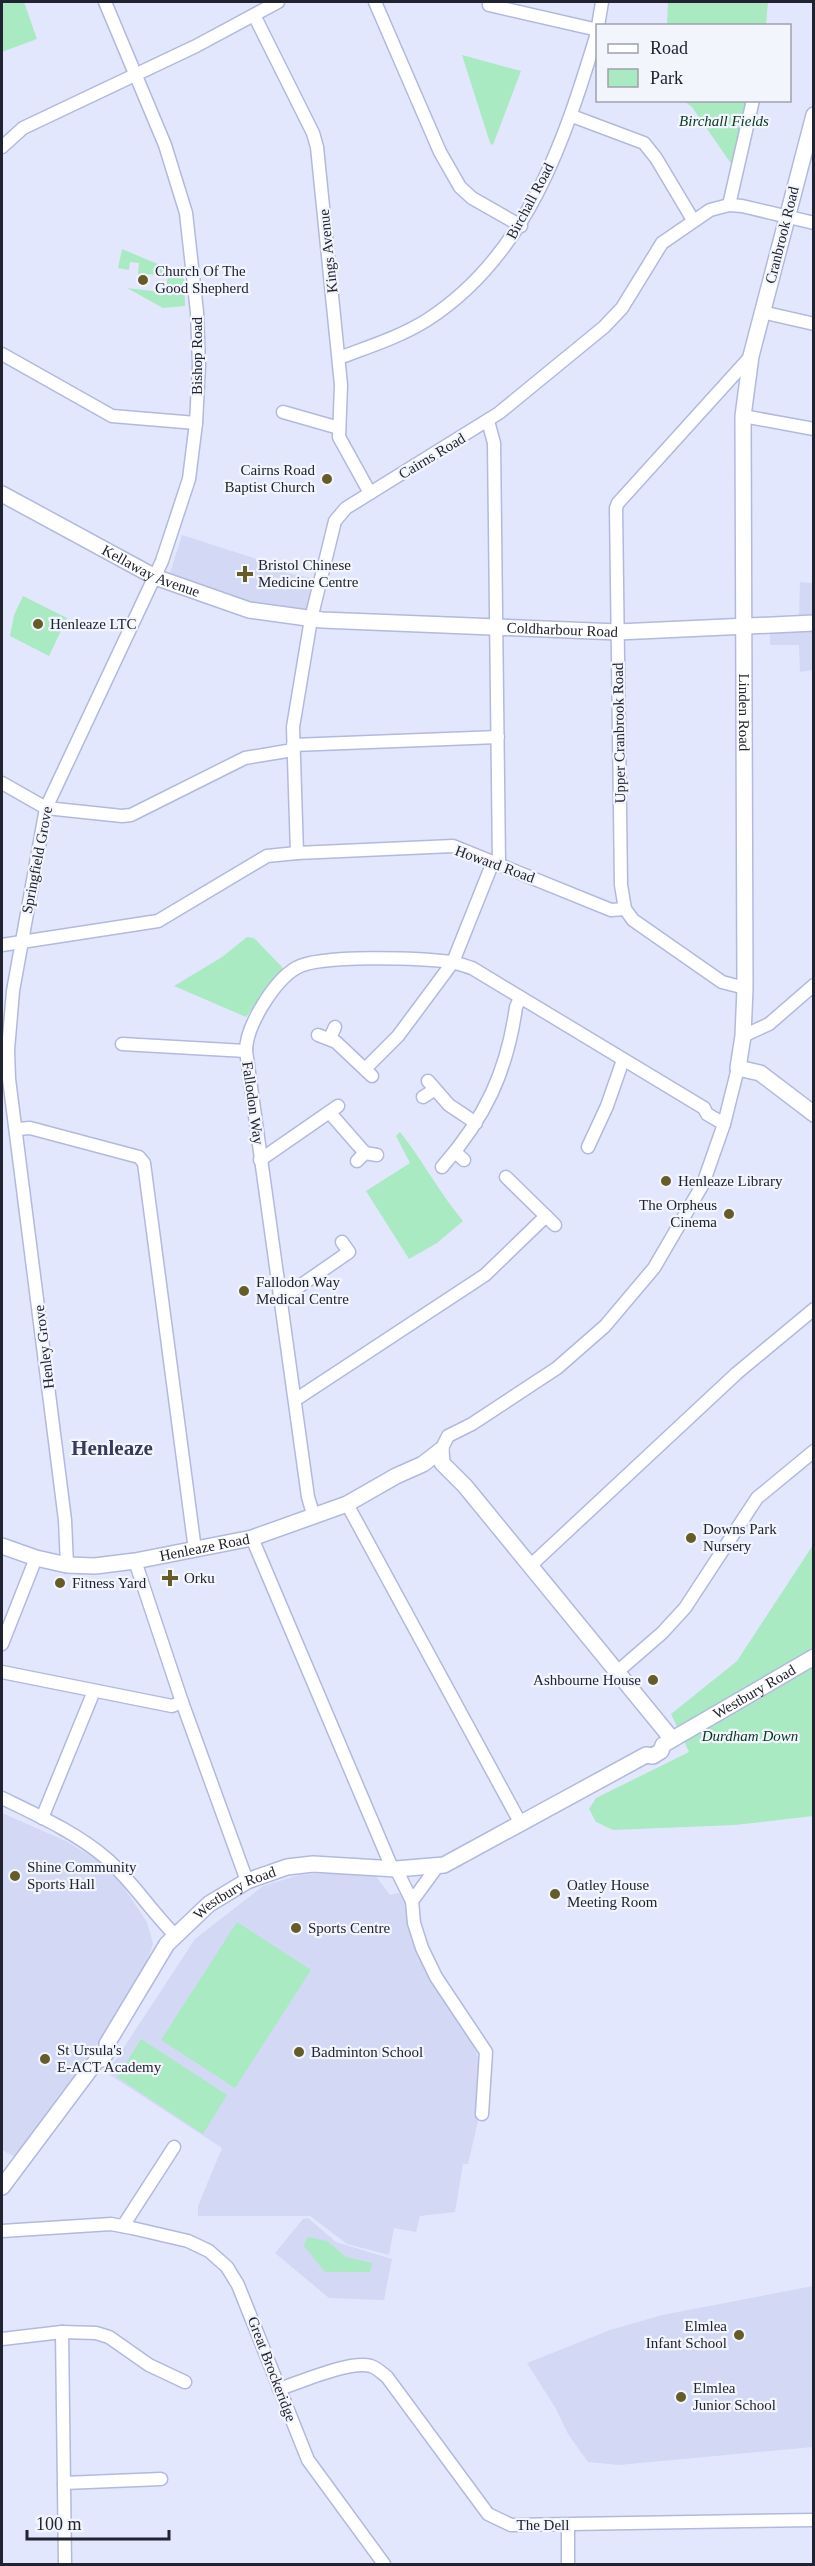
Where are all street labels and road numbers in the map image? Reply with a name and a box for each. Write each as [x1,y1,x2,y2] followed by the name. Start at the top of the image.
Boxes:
[503,160,557,242] street label: Birchall Road
[762,184,802,285] street label: Cranbrook Road
[316,208,340,294] street label: Kings Avenue
[189,317,205,395] street label: Bishop Road
[396,430,469,482] street label: Cairns Road
[99,542,202,600] street label: Kellaway Avenue
[507,619,619,640] street label: Coldharbour Road
[610,662,628,804] street label: Upper Cranbrook Road
[736,673,752,752] street label: Linden Road
[19,805,55,915] street label: Springfield Grove
[453,842,538,886] street label: Howard Road
[239,1060,267,1146] street label: Fallodon Way
[31,1304,57,1390] street label: Henley Grove
[158,1531,251,1564] street label: Henleaze Road
[710,1661,799,1722] street label: Westbury Road
[190,1863,278,1922] street label: Westbury Road
[245,2314,300,2424] street label: Great Brockeridge
[517,2517,569,2533] street label: The Dell

